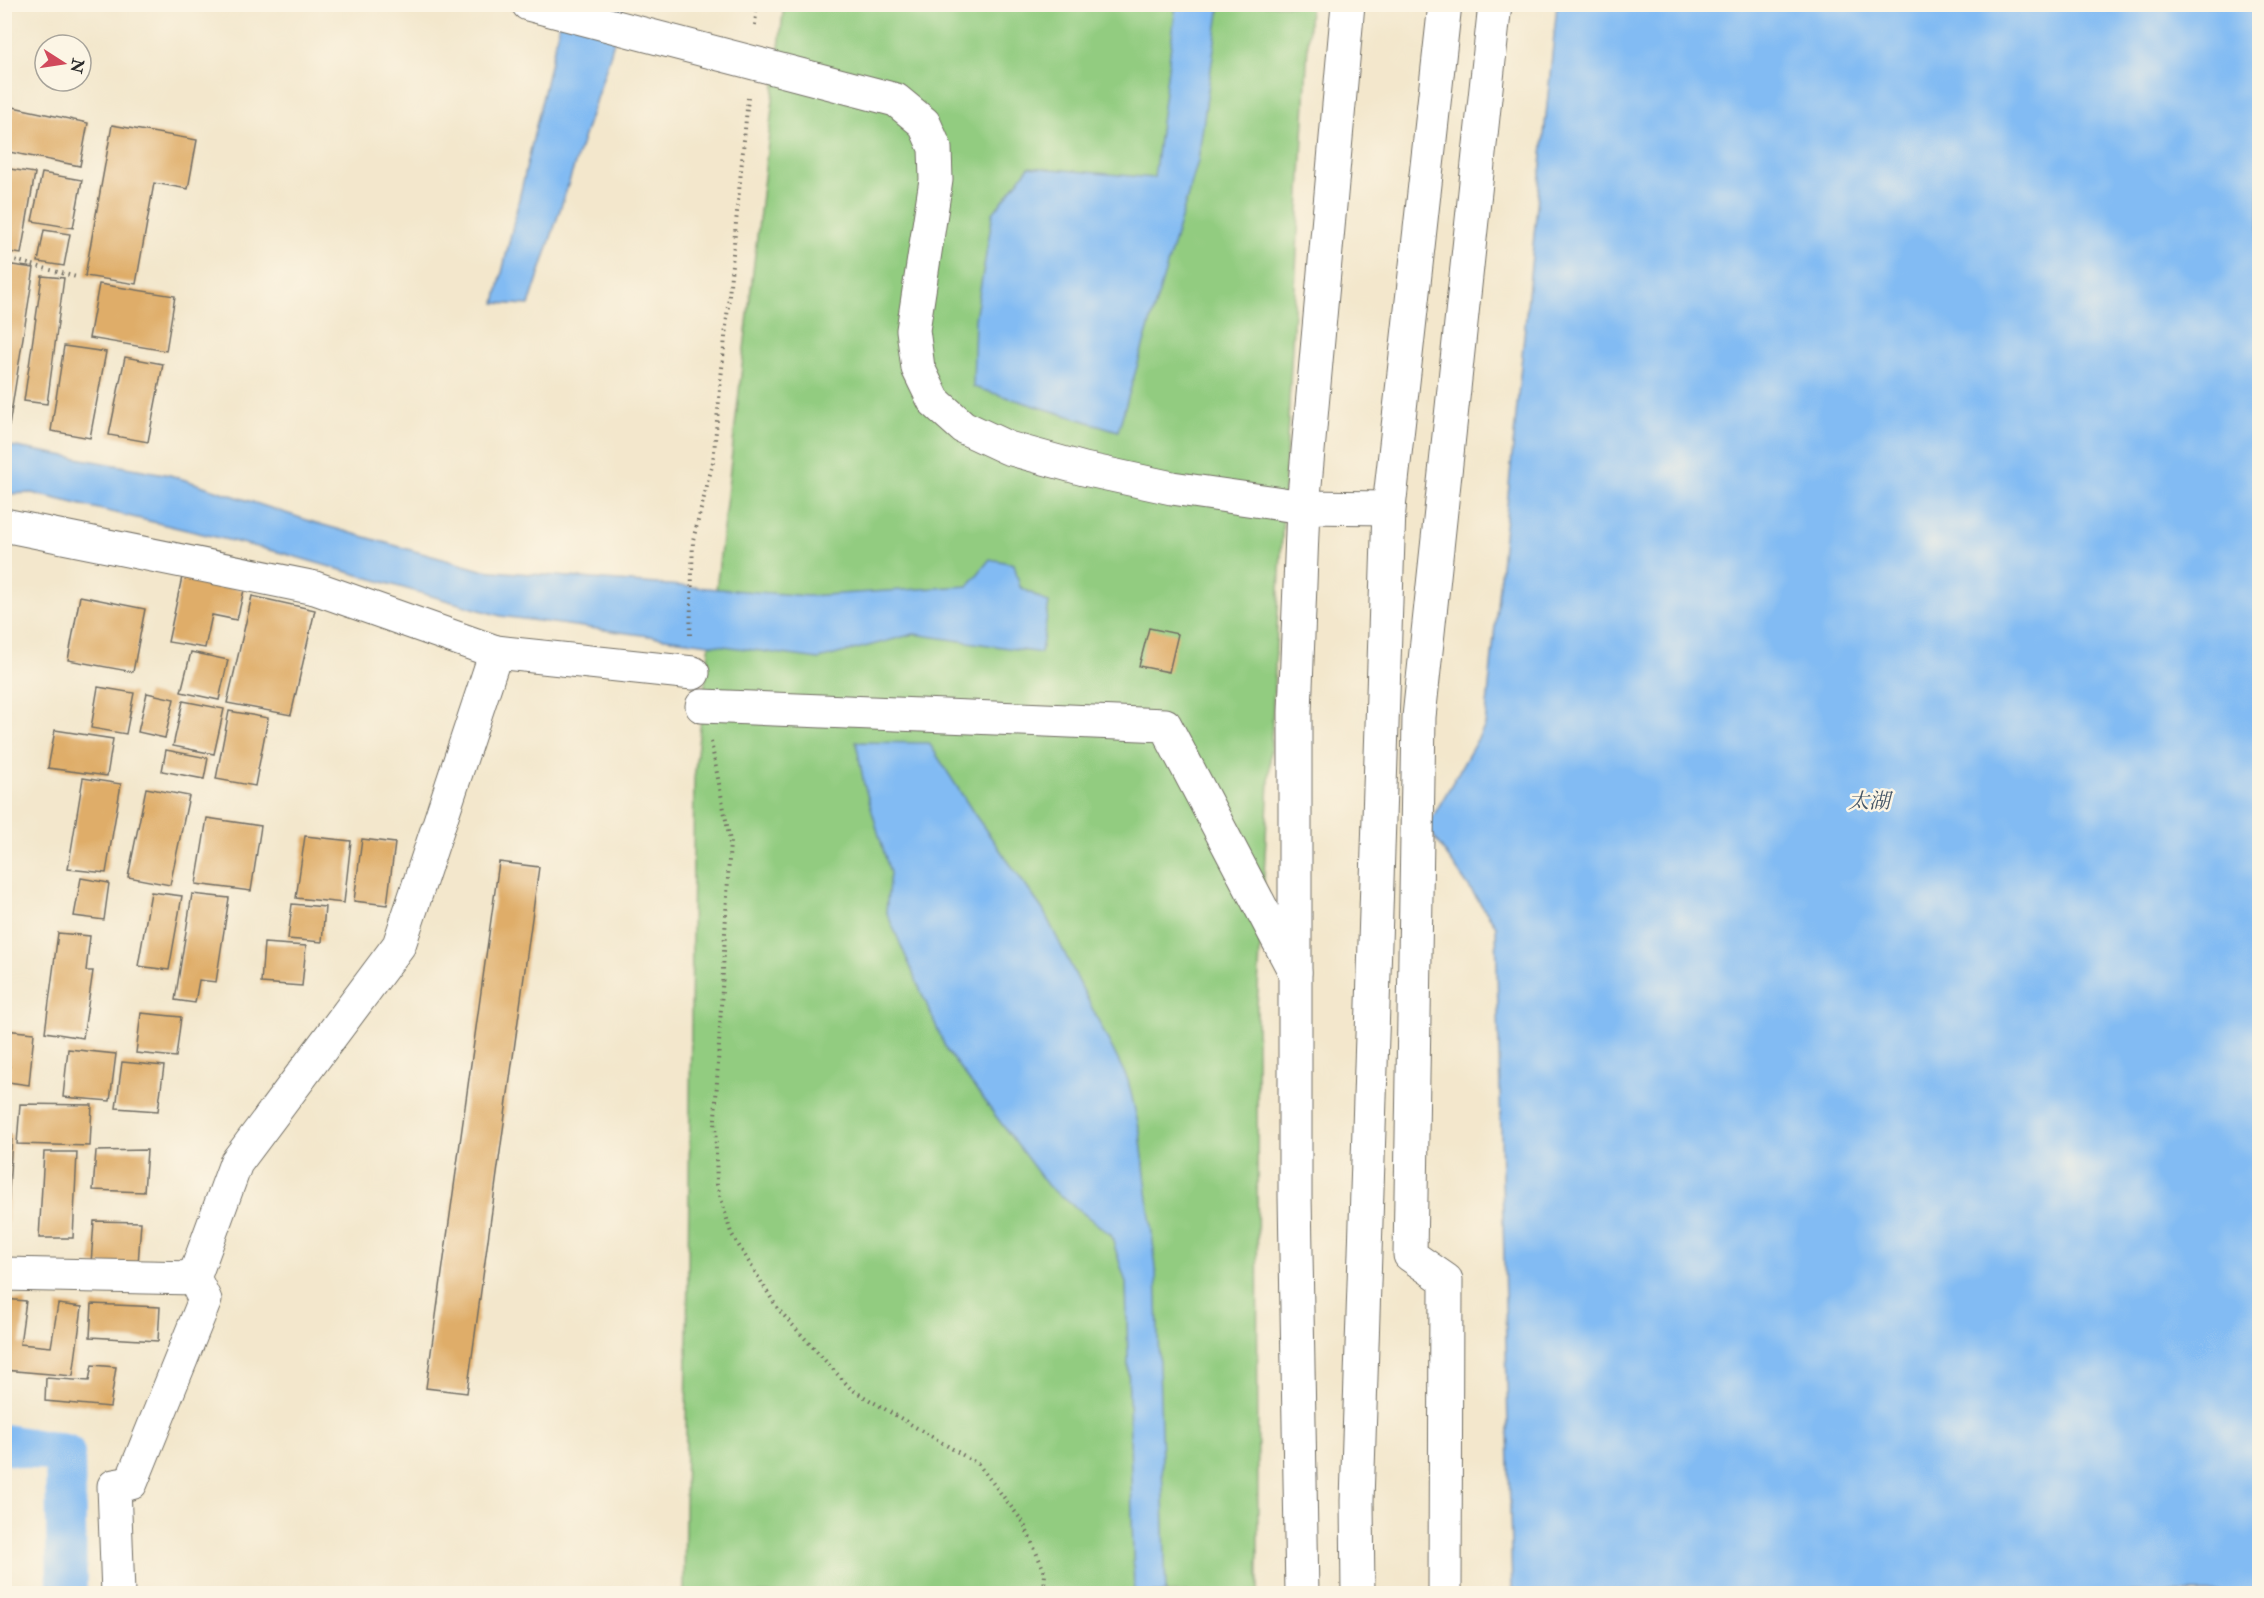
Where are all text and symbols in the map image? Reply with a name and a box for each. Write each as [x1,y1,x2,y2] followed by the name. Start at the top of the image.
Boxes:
[33,33,93,93] north arrow
[65,56,88,76] text: N
[1848,788,1894,815] water label: 太湖

